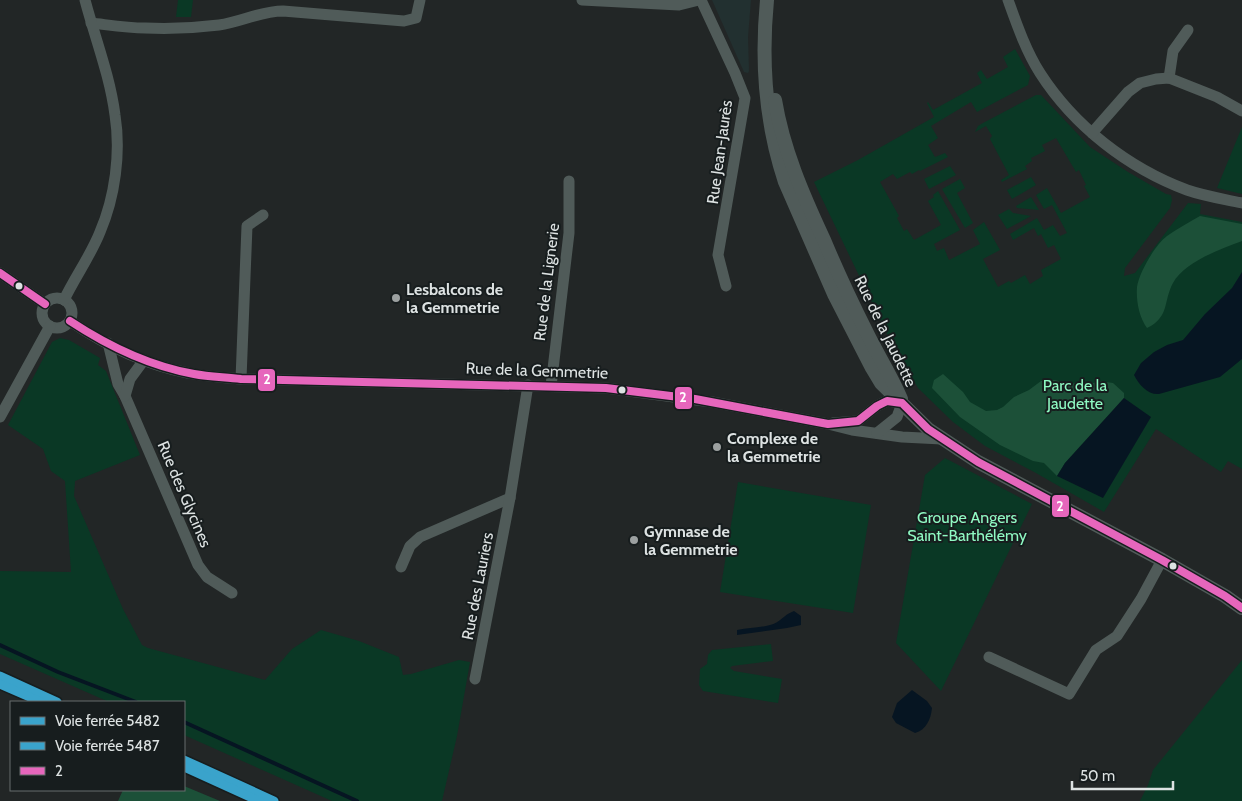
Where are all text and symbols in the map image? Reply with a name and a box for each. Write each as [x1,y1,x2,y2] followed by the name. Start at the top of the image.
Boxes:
[703,99,736,205] street label: Rue Jean-Jaurès
[530,222,563,342] street label: Rue de la Lignerie
[850,273,921,390] street label: Rue de la Jaudette
[406,280,503,317] place label: Lesbalcons de la Gemmetrie
[14,281,24,291] unlabelled marker
[390,292,402,304] marker: Lesbalcons de la Gemmetrie
[465,359,609,382] street label: Rue de la Gemmetrie
[257,368,276,392] line badge: 2
[263,370,271,388] text: 2
[1043,376,1108,413] park label: Parc de la Jaudette
[617,385,627,395] unlabelled marker
[674,386,693,410] line badge: 2
[679,388,687,406] text: 2
[727,429,820,466] place label: Complexe de la Gemmetrie
[154,438,216,551] street label: Rue des Glycines
[711,441,723,453] marker: Complexe de la Gemmetrie
[1051,494,1070,518] line badge: 2
[1056,497,1064,515] text: 2
[907,508,1027,545] park label: Groupe Angers Saint-Barthélémy
[644,522,737,559] place label: Gymnase de la Gemmetrie
[458,530,497,642] street label: Rue des Lauriers
[628,534,640,546] marker: Gymnase de la Gemmetrie
[1168,561,1178,571] unlabelled marker
[10,701,185,791] legend
[55,712,160,730] text: Voie ferrée 5482
[55,737,160,755] text: Voie ferrée 5487
[1072,758,1173,790] scale bar
[55,762,63,780] text: 2
[1080,767,1115,785] text: 50 m

